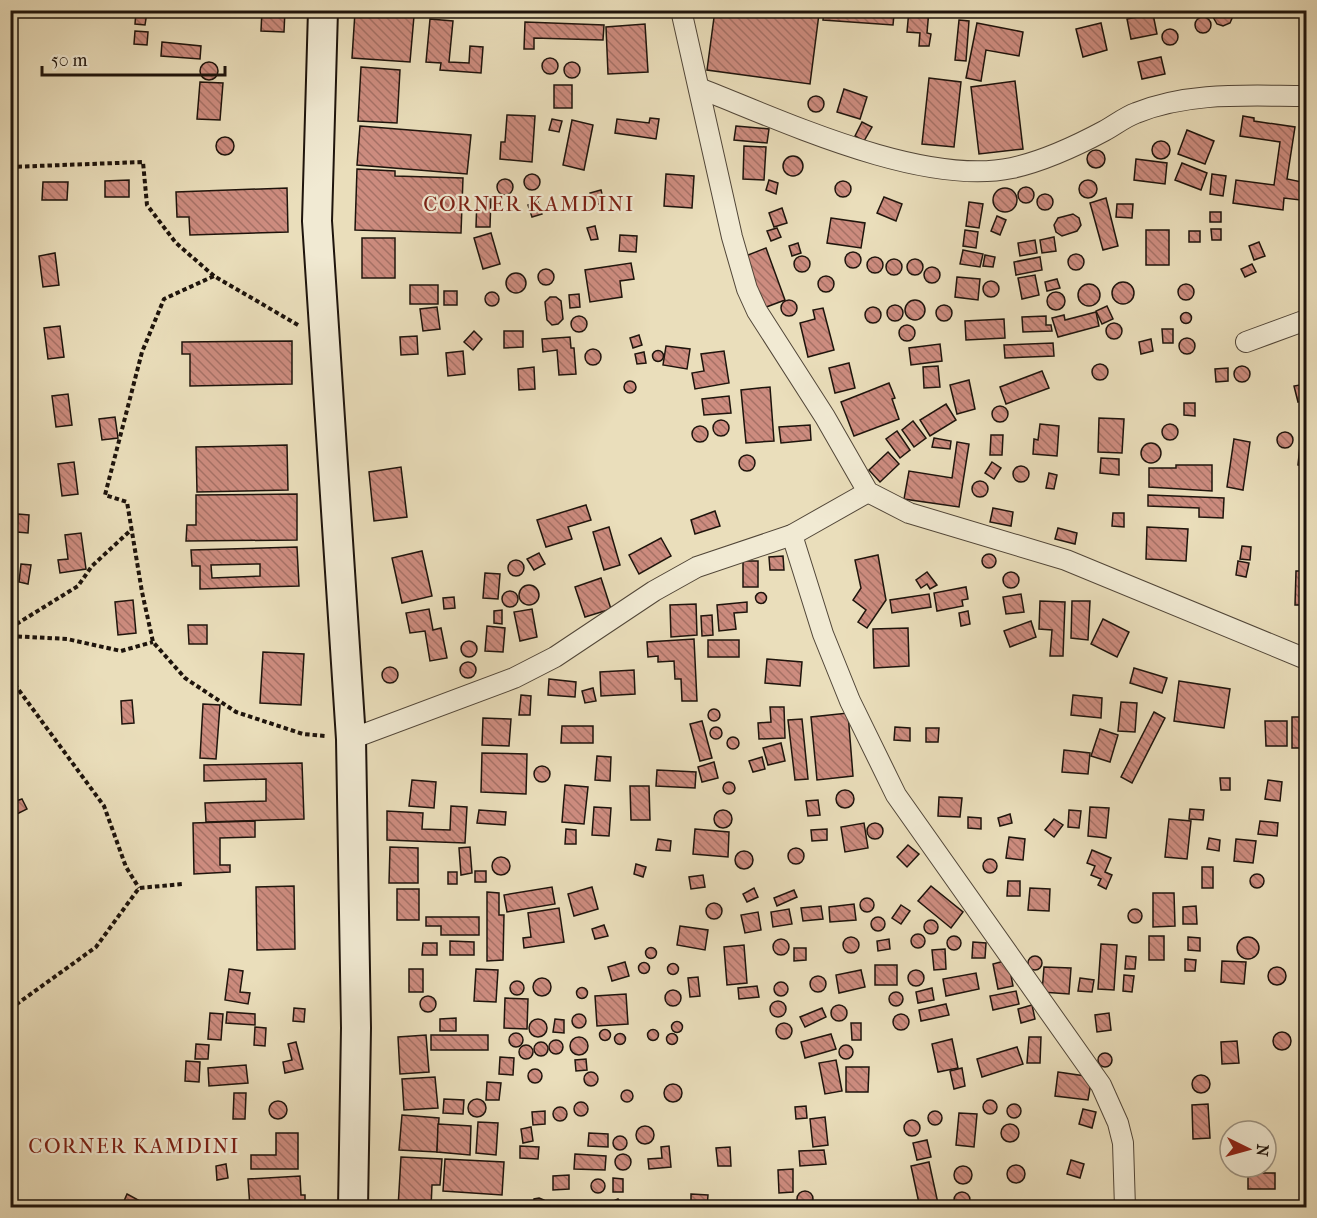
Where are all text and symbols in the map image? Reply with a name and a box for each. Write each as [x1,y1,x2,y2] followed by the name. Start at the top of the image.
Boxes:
[42,39,225,77] scale bar
[51,50,88,71] text: 50 m
[423,192,635,216] district label: CORNER KAMDINI
[1218,1119,1278,1179] north arrow
[28,1134,240,1158] district label: CORNER KAMDINI
[1252,1143,1272,1158] text: N

